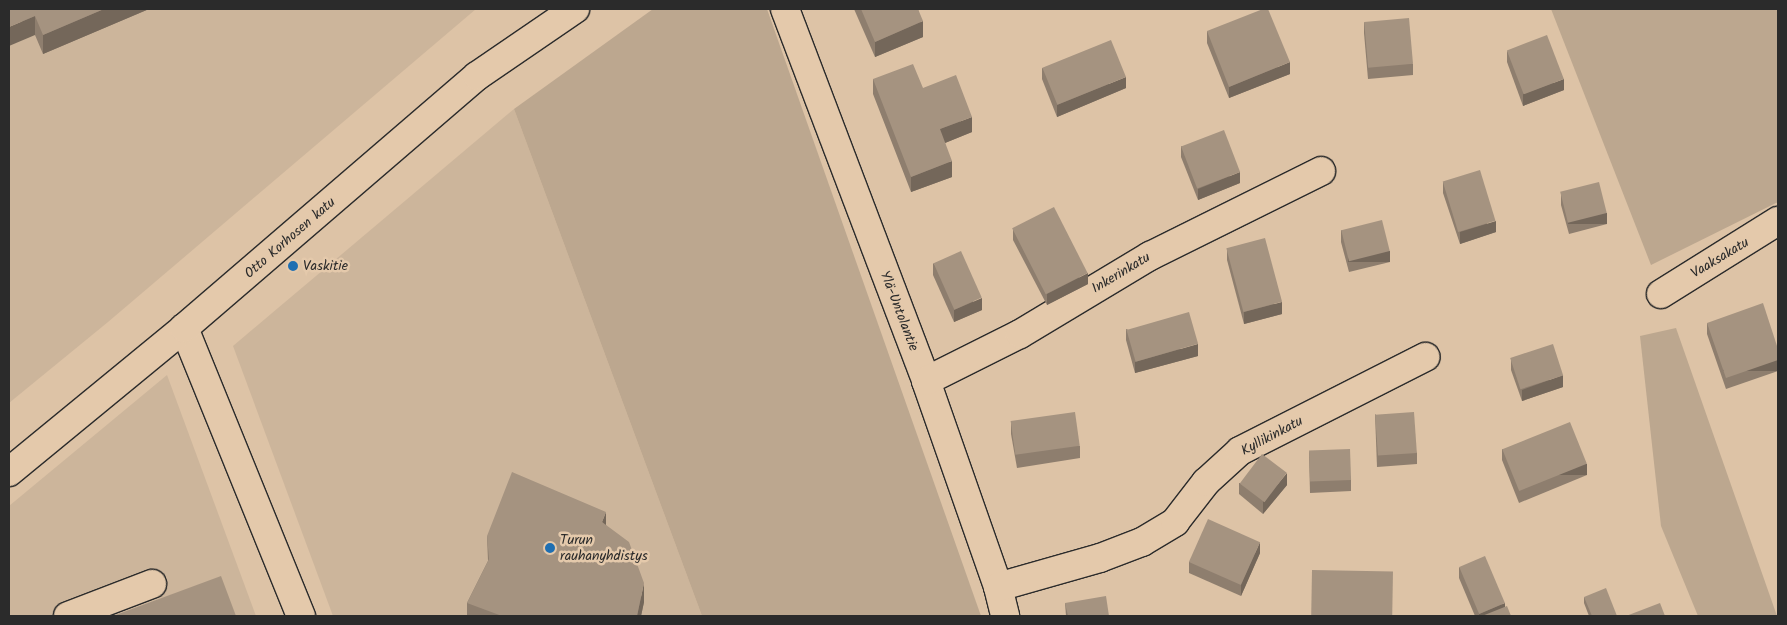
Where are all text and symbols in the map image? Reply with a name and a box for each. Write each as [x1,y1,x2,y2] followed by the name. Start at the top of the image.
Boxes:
[241,194,339,282] street label: Otto Korhosen katu
[1688,234,1752,282] street label: Vaaksakatu
[1089,249,1153,297] street label: Inkerinkatu
[303,258,348,274] place label: Vaskitie
[287,260,299,272] marker: Vaskitie
[876,268,922,354] street label: Ylä-Untolantie
[1238,413,1306,459] street label: Kyllikinkatu
[560,532,648,564] place label: Turun rauhanyhdistys
[544,542,556,554] marker: Turun rauhanyhdistys

